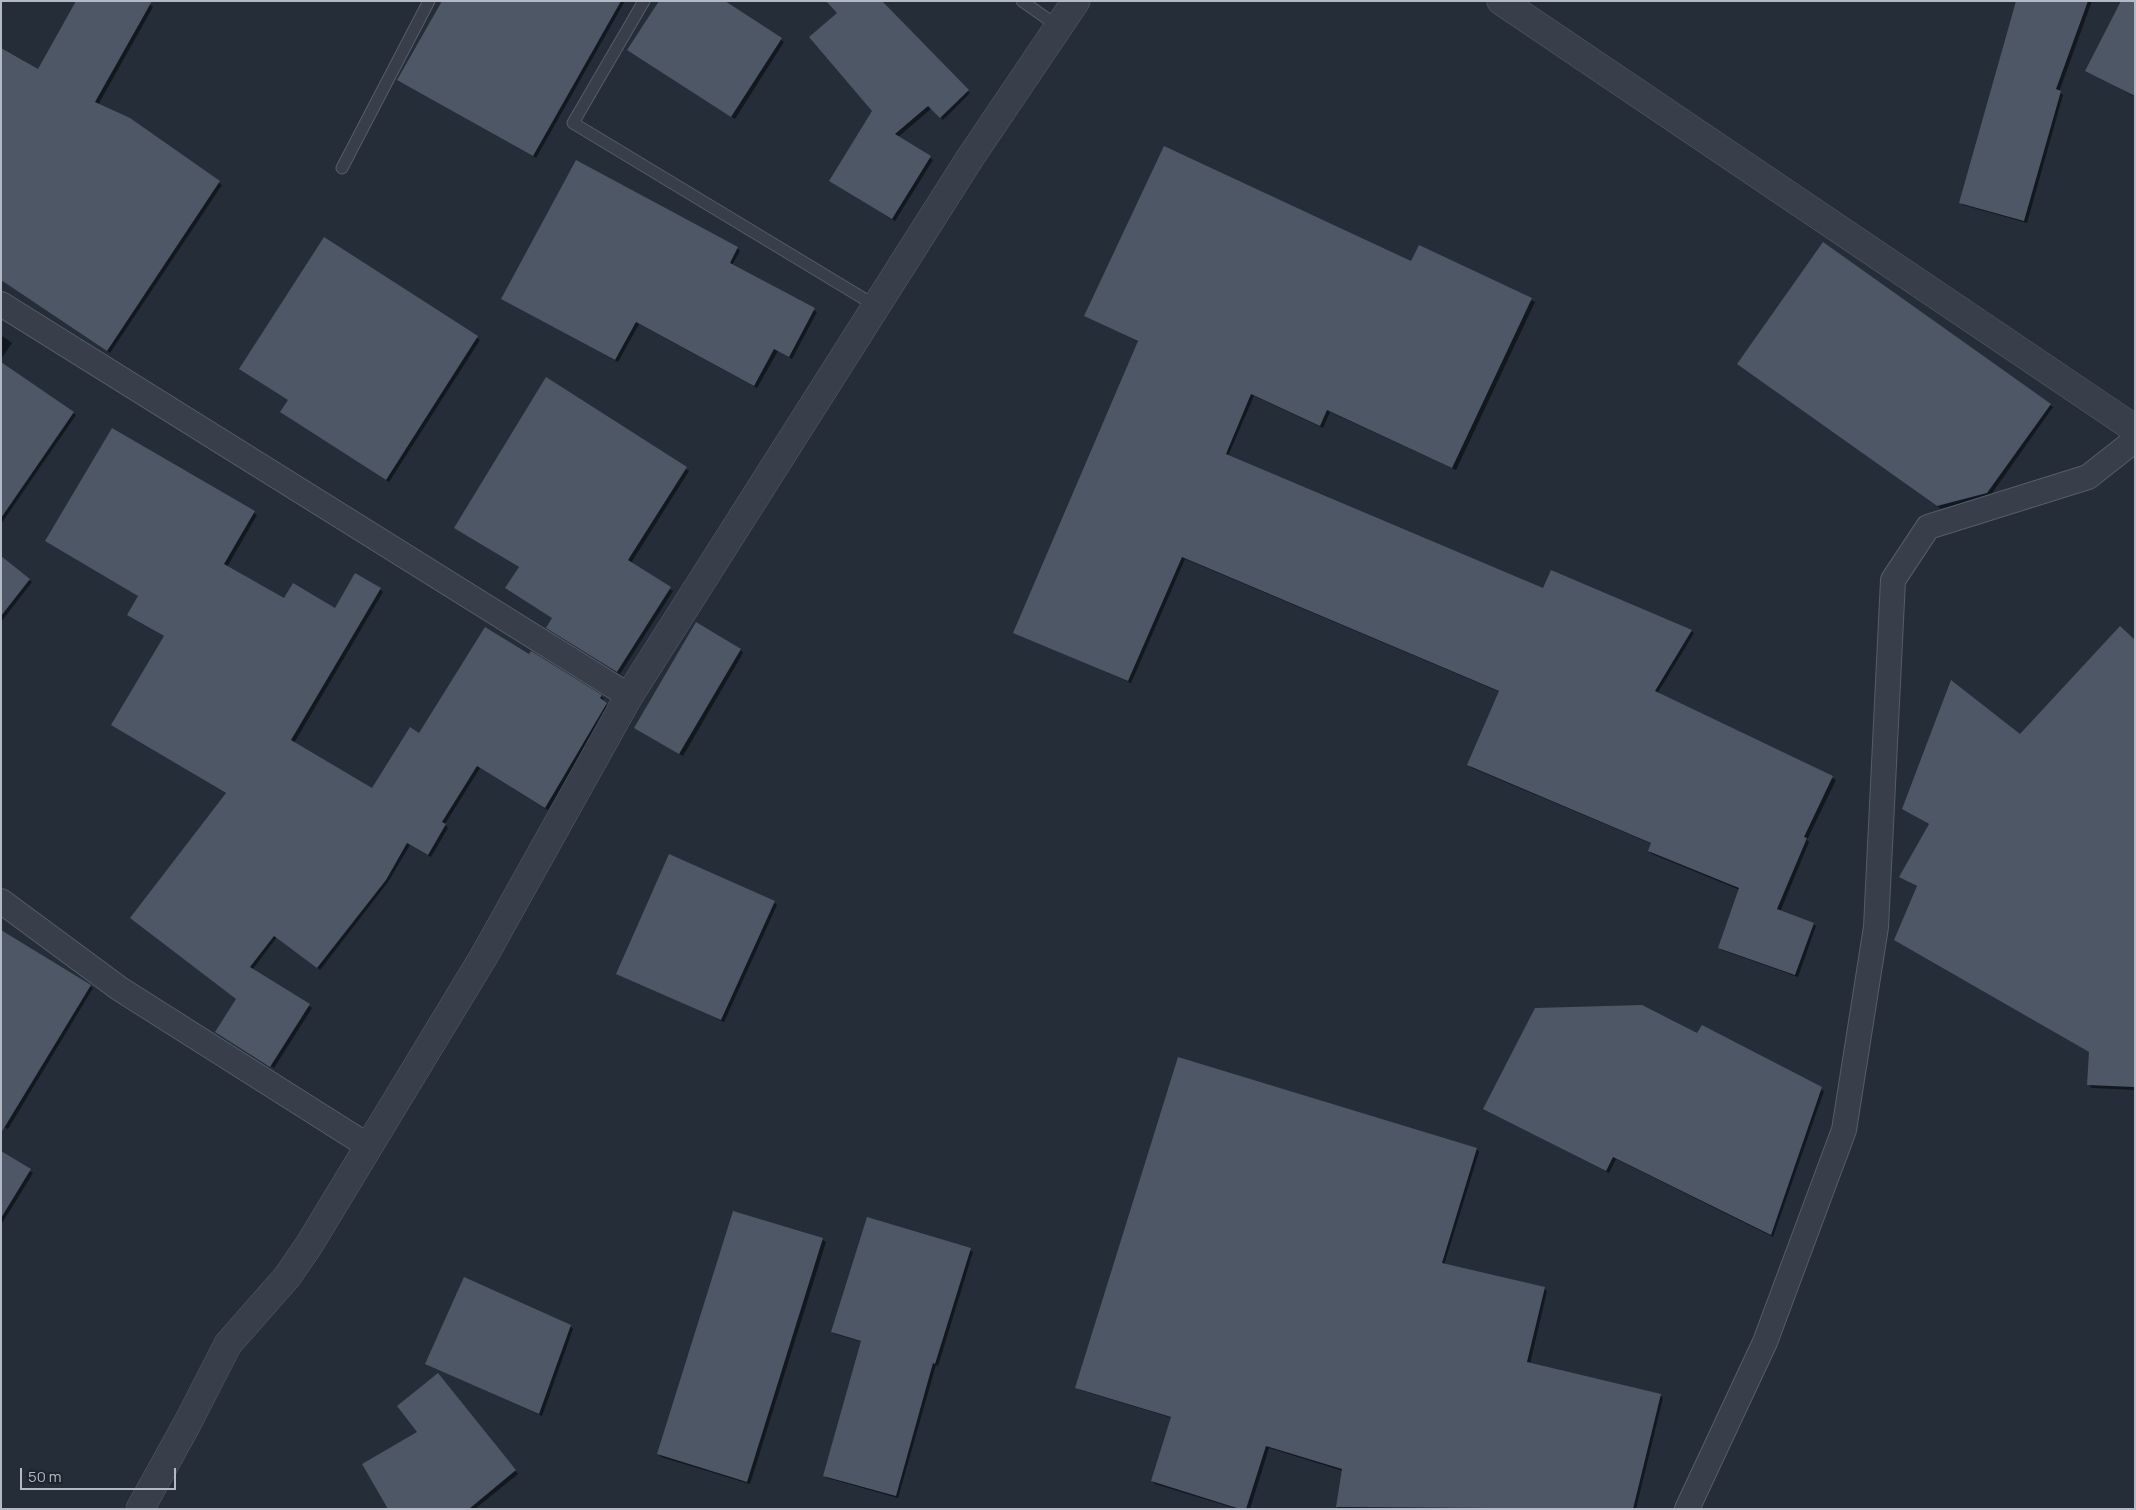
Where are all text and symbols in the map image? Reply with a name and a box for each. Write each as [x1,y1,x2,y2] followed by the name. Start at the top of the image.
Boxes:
[22,1458,179,1490] scale bar
[28,1466,62,1487] text: 50 m

